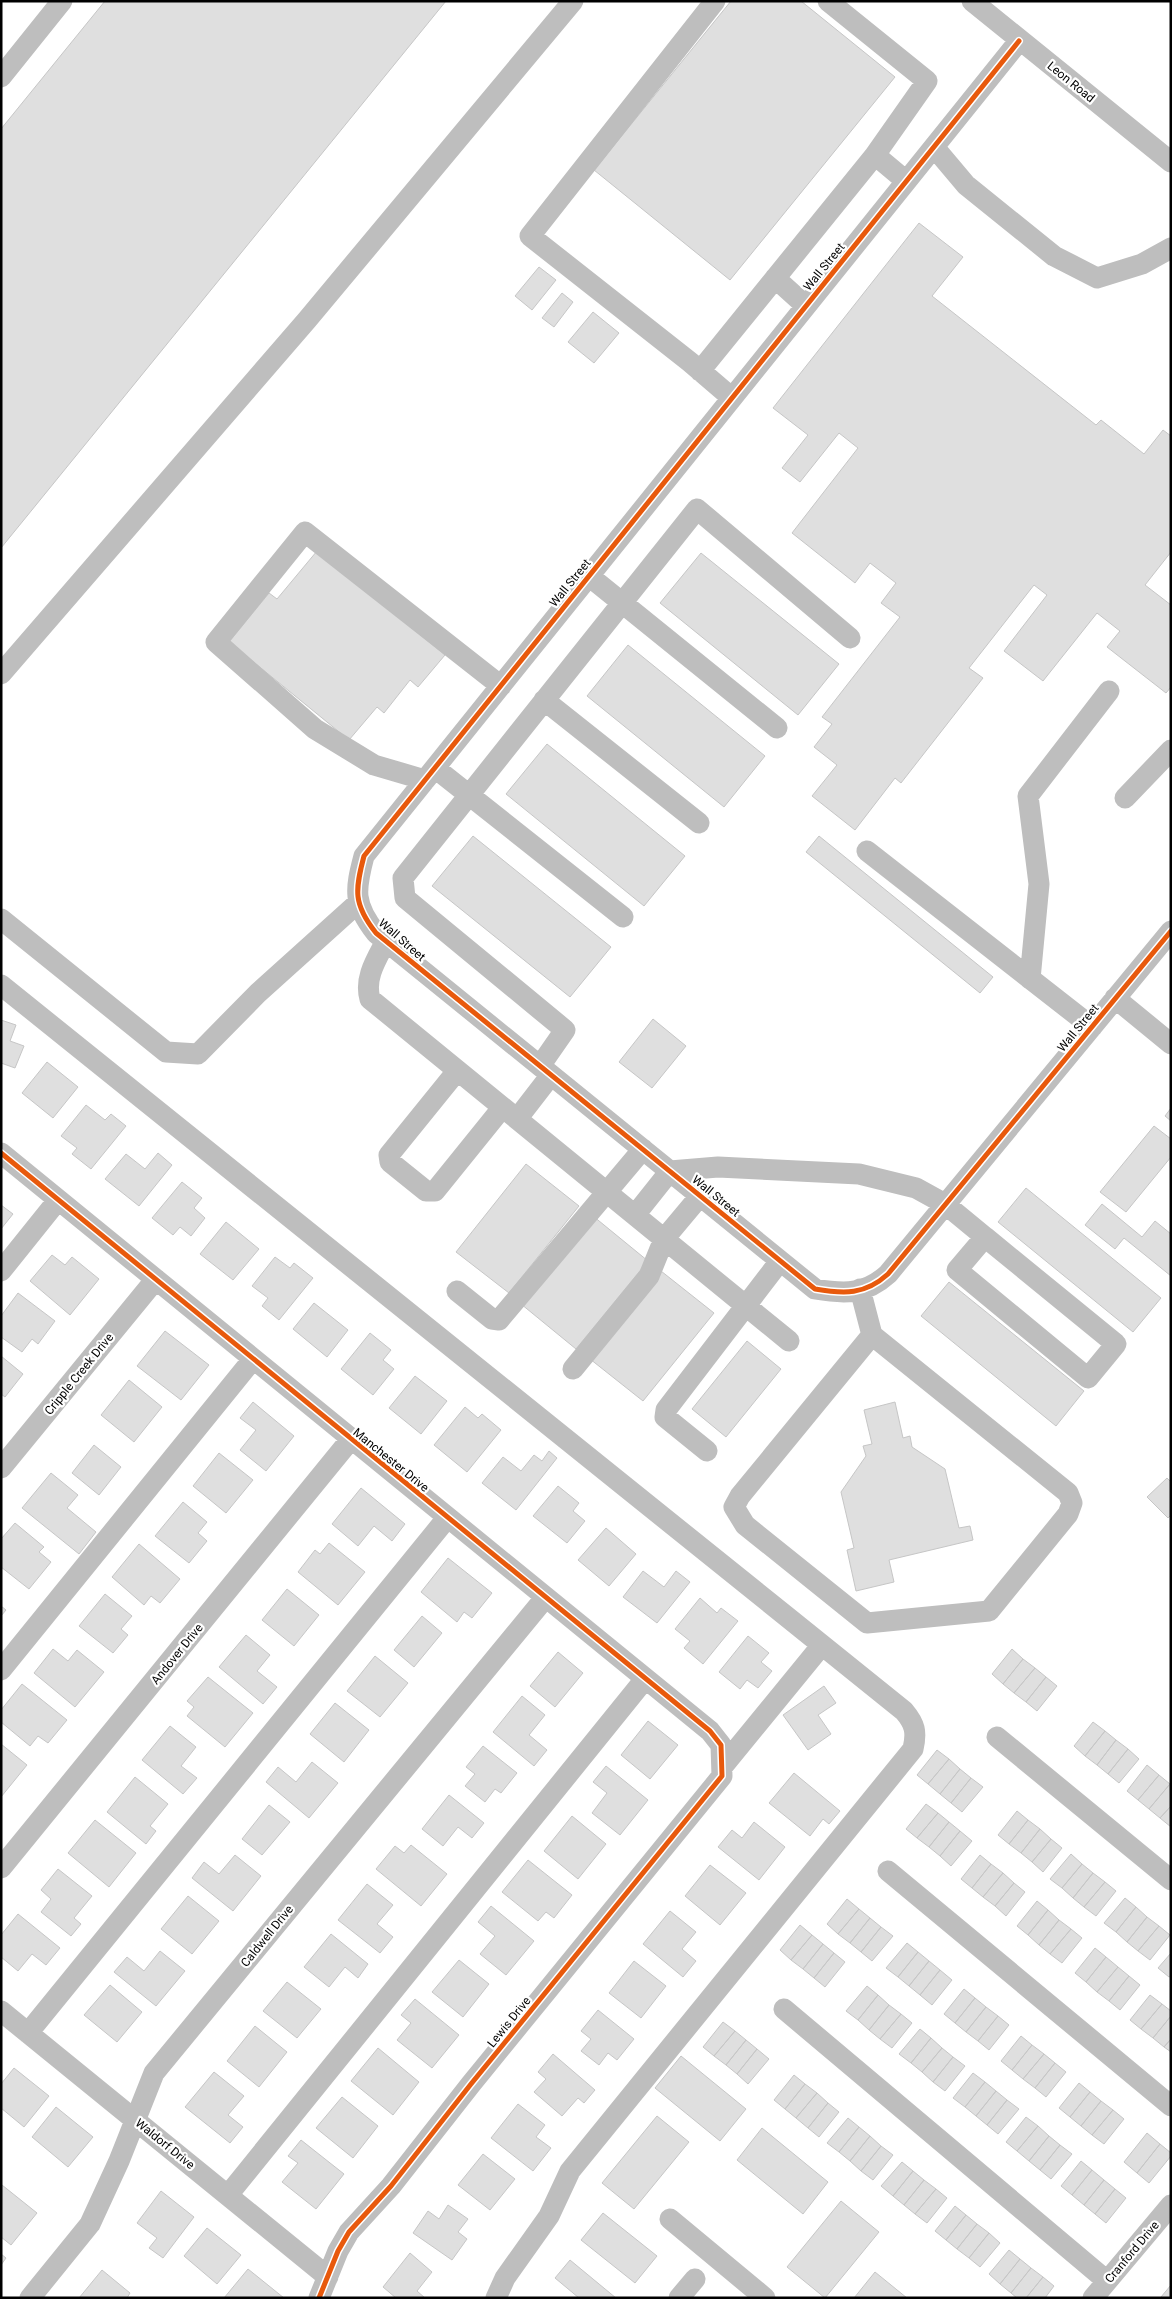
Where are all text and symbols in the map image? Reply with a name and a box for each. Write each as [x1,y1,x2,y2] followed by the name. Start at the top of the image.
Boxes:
[1045,59,1097,105] street label: Leon Road
[800,240,848,294] street label: Wall Street
[546,556,594,610] street label: Wall Street
[376,916,428,964] street label: Wall Street
[1054,1001,1102,1055] street label: Wall Street
[689,1172,743,1220] street label: Wall Street
[42,1330,116,1418] street label: Cripple Creek Drive
[350,1425,432,1495] street label: Manchester Drive
[148,1621,206,1687] street label: Andover Drive
[238,1902,296,1970] street label: Caldwell Drive
[484,1994,534,2050] street label: Lewis Drive
[133,2116,197,2172] street label: Waldorf Drive
[1102,2218,1162,2286] street label: Cranford Drive

